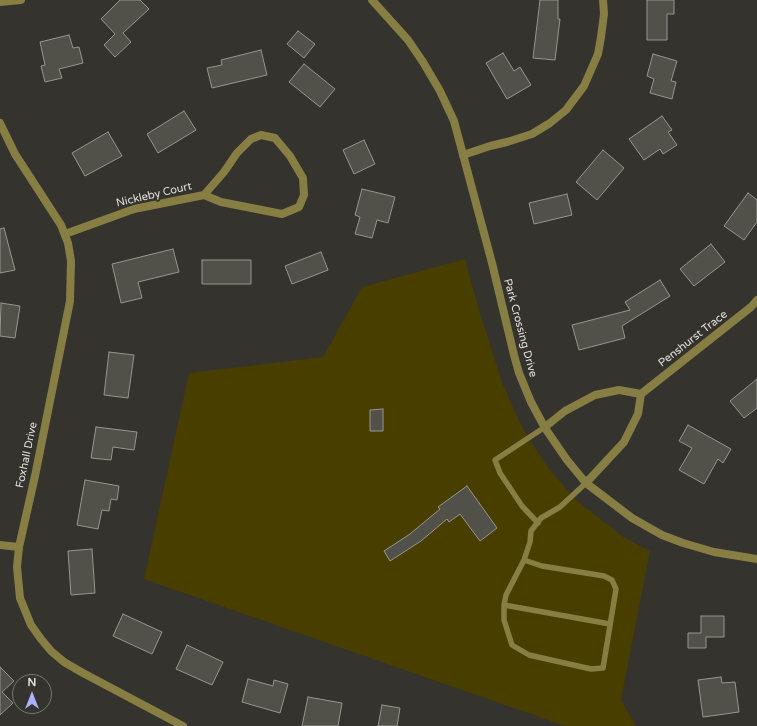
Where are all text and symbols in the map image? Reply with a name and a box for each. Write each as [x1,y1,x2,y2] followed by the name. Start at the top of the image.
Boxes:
[115,180,193,210] street label: Nickleby Court
[500,277,540,379] street label: Park Crossing Drive
[656,308,730,370] street label: Penshurst Trace
[14,421,40,489] street label: Foxhall Drive
[12,674,52,714] north arrow
[28,676,36,689] text: N

